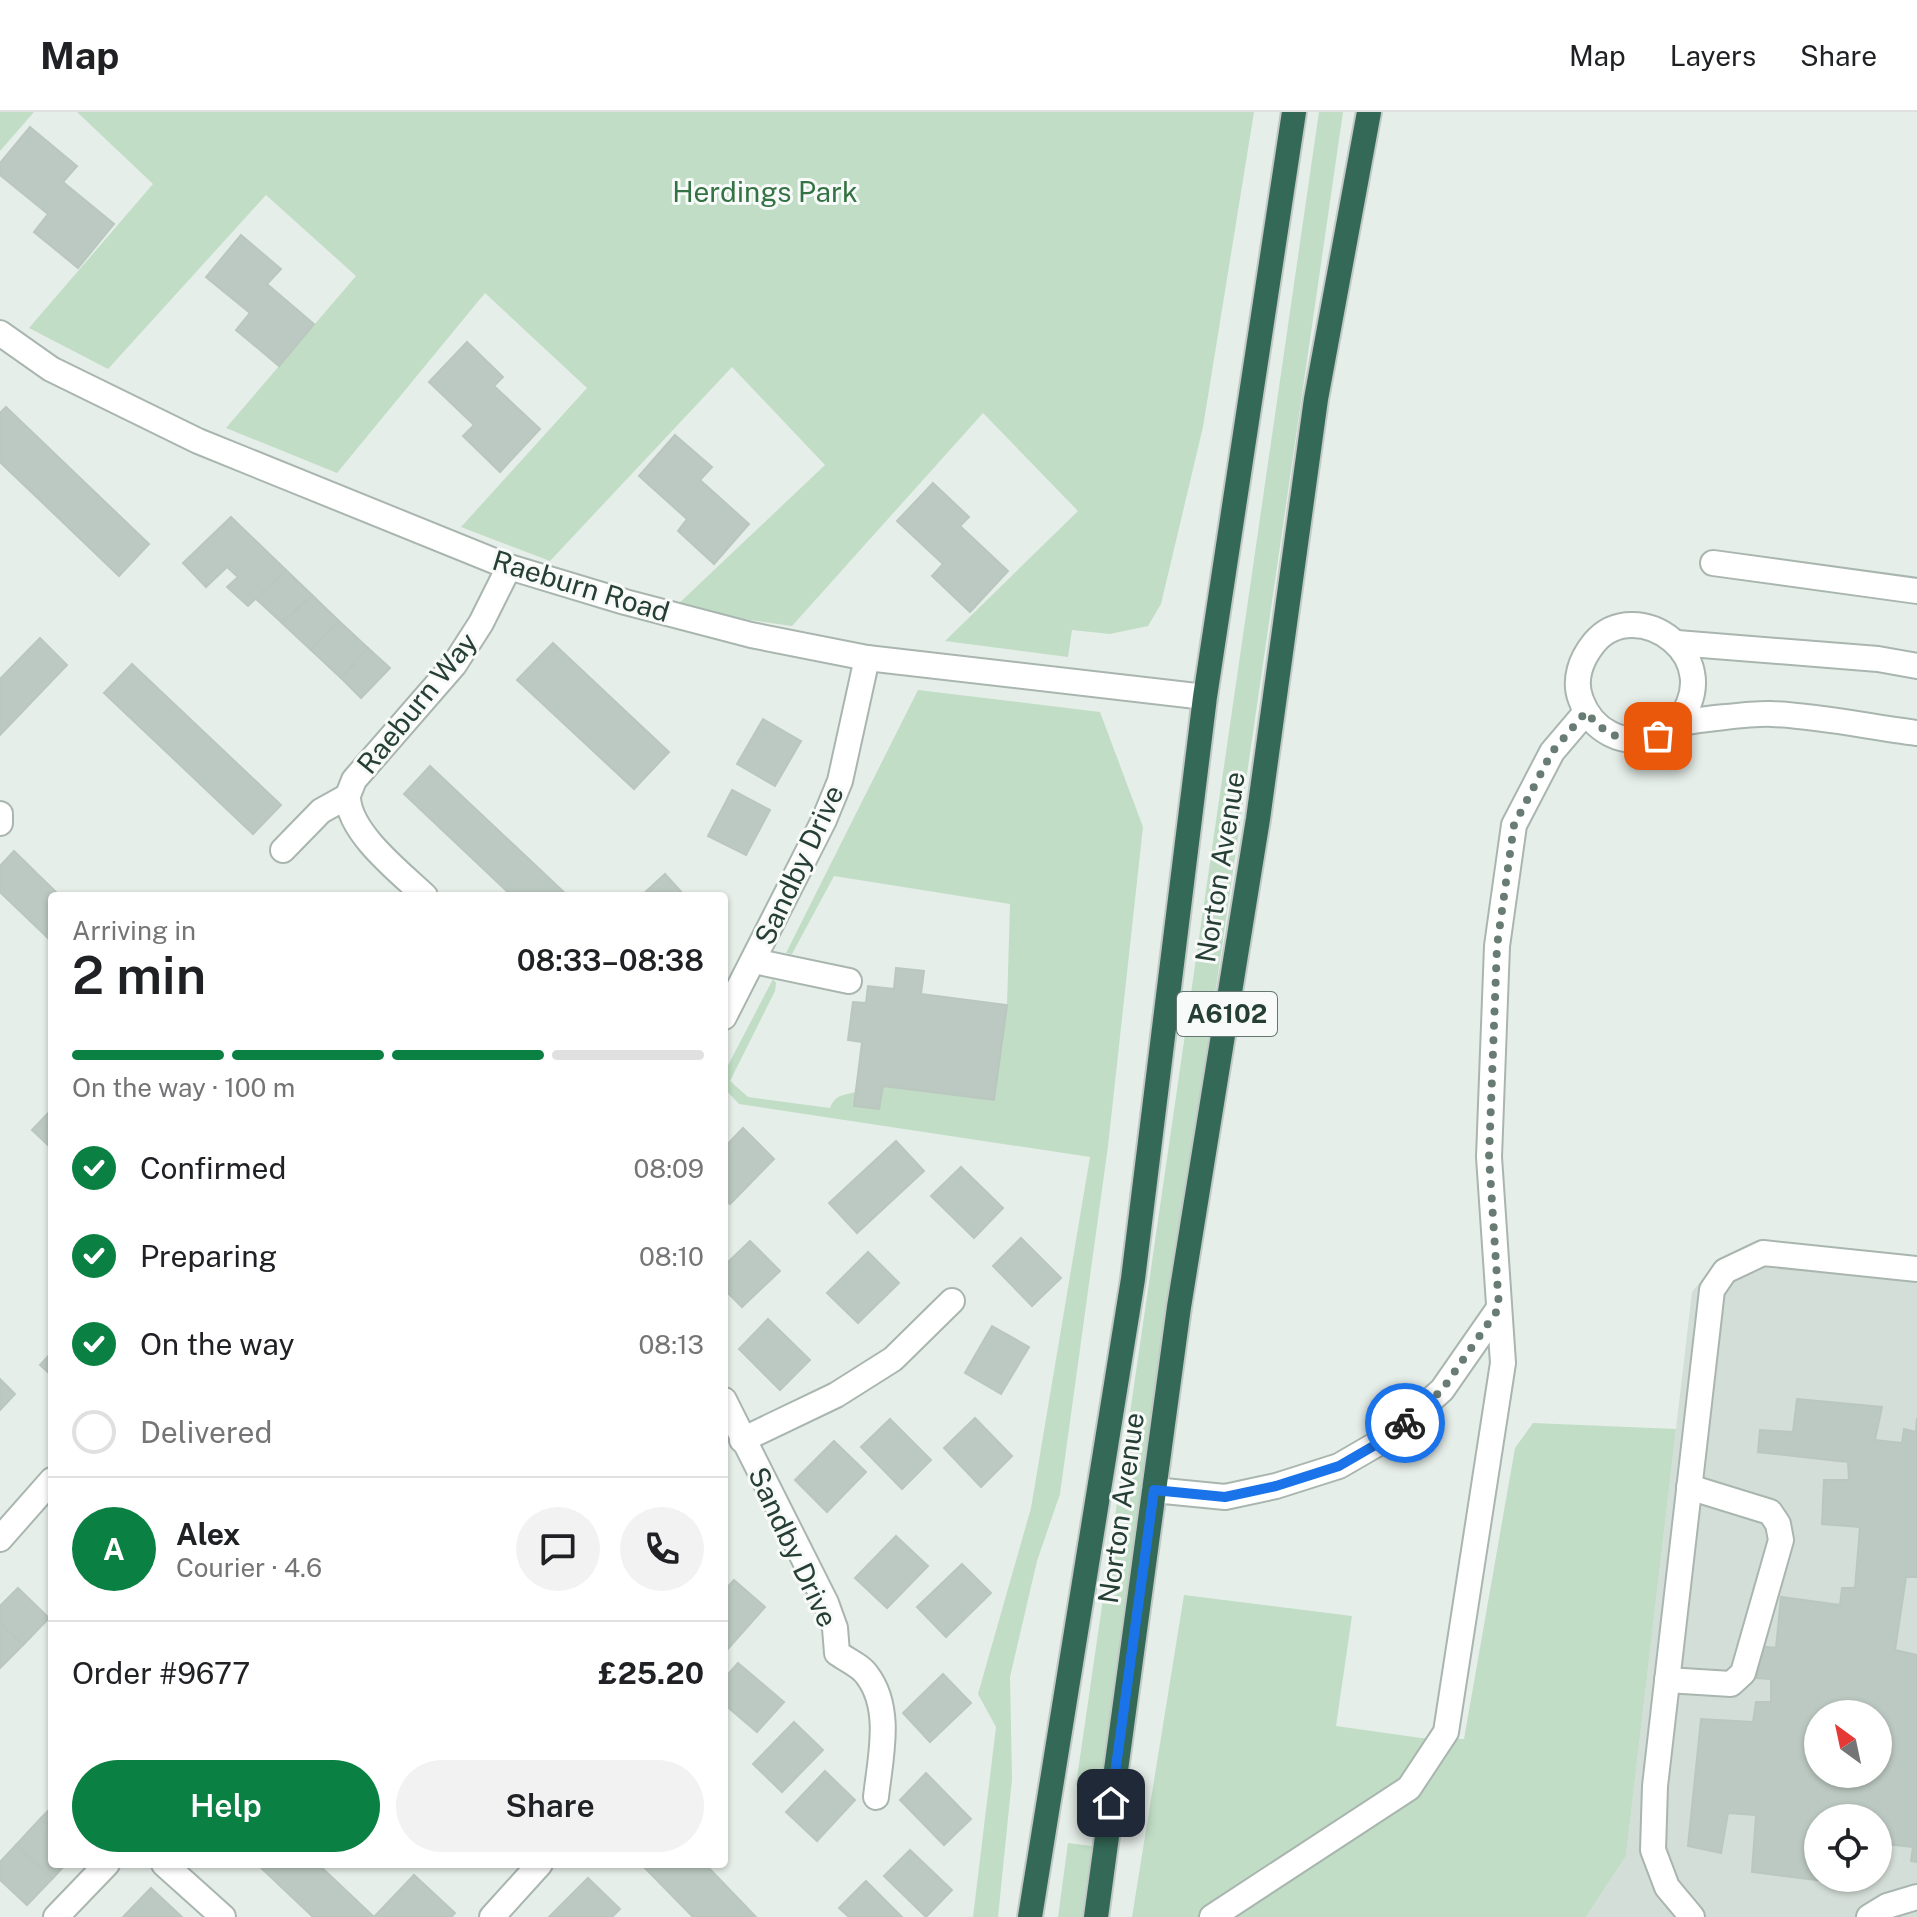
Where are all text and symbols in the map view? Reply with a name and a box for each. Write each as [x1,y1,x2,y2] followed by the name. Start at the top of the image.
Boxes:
[40,33,119,78] text: Map
[1569,39,1626,72] text: Map
[1670,39,1756,72] text: Layers
[1800,39,1877,72] text: Share
[672,175,858,208] park label: Herdings Park
[489,543,674,628] street label: Raeburn Road
[350,626,484,780] street label: Raeburn Way
[1624,702,1692,770] pin
[1636,714,1680,758] icon: bag
[1188,769,1251,965] street label: Norton Avenue
[747,780,850,950] street label: Sandby Drive
[72,915,196,946] text: Arriving in
[517,942,704,978] text: 08:33–08:38
[72,945,206,1006] text: 2 min
[1177,992,1277,1036] road number: A6102
[72,1072,295,1103] text: On the way · 100 m
[72,1146,116,1190] icon: check
[140,1150,286,1186] text: Confirmed
[634,1153,704,1184] text: 08:09
[72,1234,116,1278] icon: check
[140,1238,277,1274] text: Preparing
[639,1241,704,1272] text: 08:10
[72,1322,116,1366] icon: check
[140,1326,294,1362] text: On the way
[639,1329,704,1360] text: 08:13
[1365,1383,1445,1463] courier
[1383,1401,1427,1445] icon: bike
[1091,1410,1150,1606] street label: Norton Avenue
[140,1414,272,1450] text: Delivered
[742,1462,845,1632] street label: Sandby Drive
[516,1507,600,1591] button: chat
[620,1507,704,1591] button: phone
[176,1516,240,1552] text: Alex
[103,1531,125,1567] text: A
[176,1552,322,1583] text: Courier · 4.6
[72,1655,250,1691] text: Order #9677
[598,1655,704,1691] text: £25.20
[1804,1700,1892,1788] north arrow
[1804,1700,1892,1892] map controls
[72,1760,380,1852] button: Help
[396,1760,704,1852] button: Share
[1077,1769,1145,1837] pin
[1089,1781,1133,1825] icon: home
[1804,1804,1892,1892] button: locate

